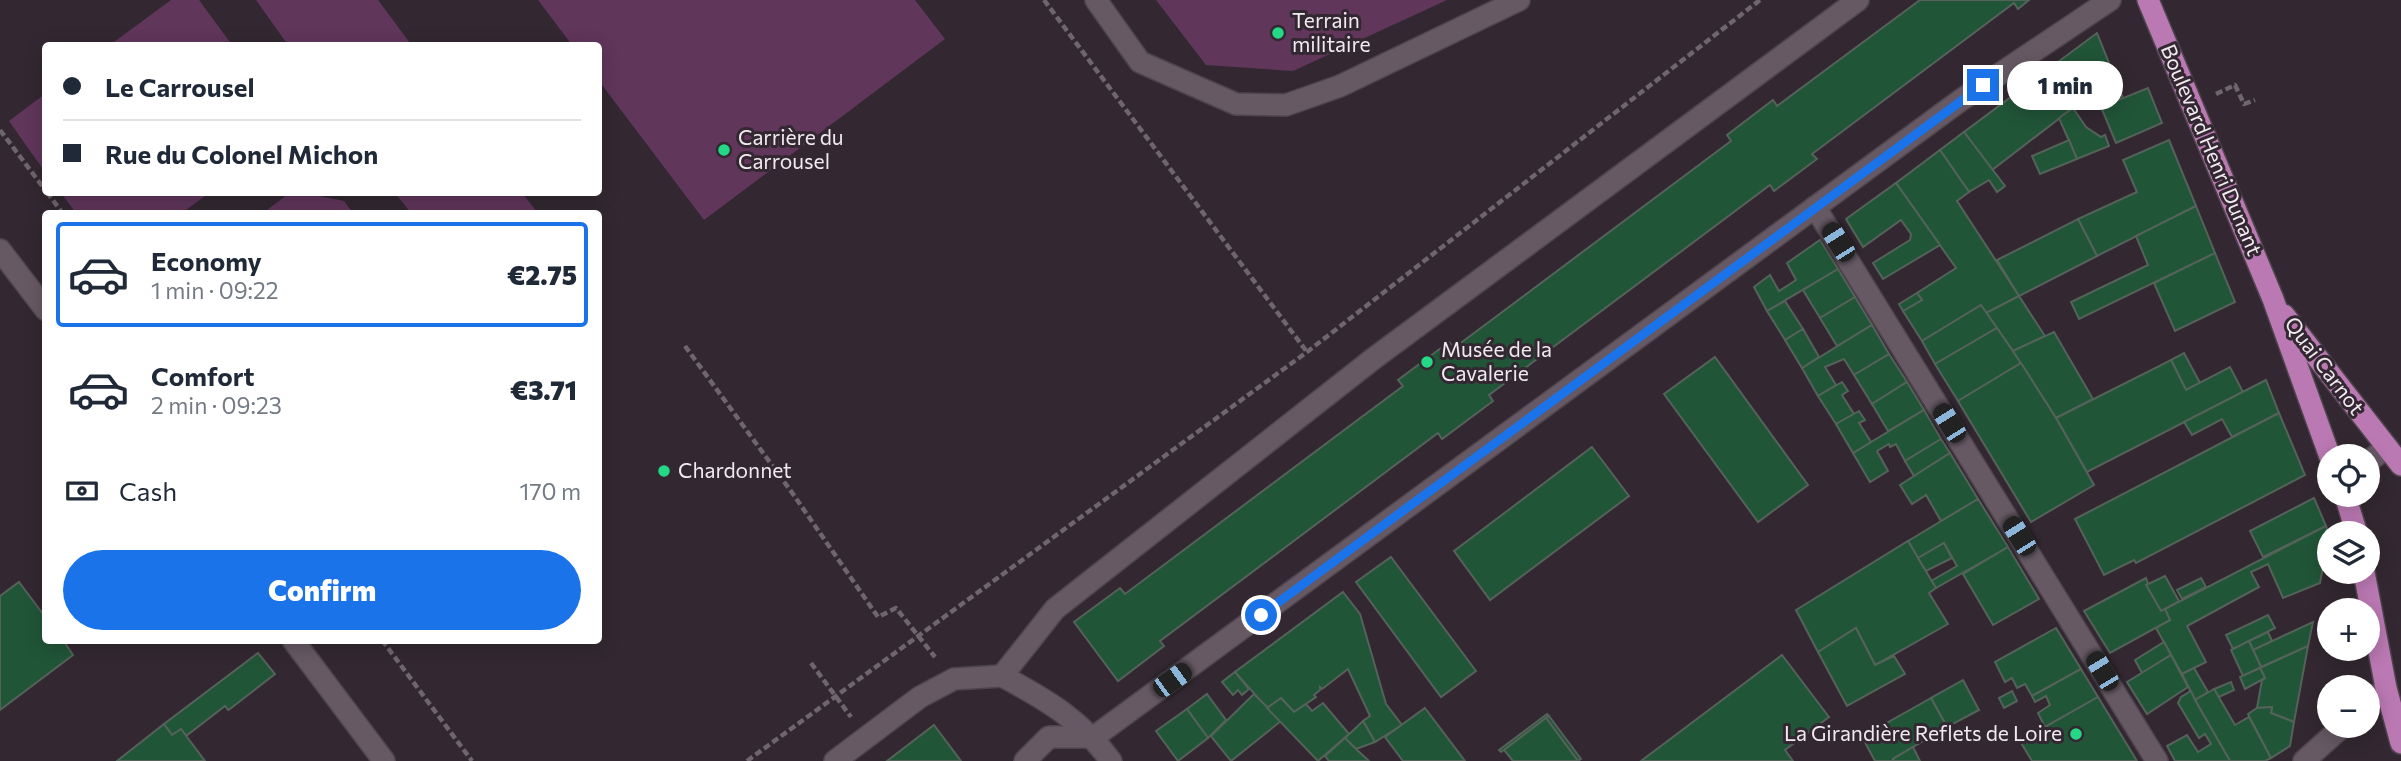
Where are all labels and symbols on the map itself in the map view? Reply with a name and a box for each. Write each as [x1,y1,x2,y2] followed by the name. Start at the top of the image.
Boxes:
[1292,7,1371,56] place label: Terrain militaire
[1270,25,1286,41] marker: Terrain militaire
[2156,40,2268,259] street label: Boulevard Henri Dunant
[2008,60,2123,110] callout: 1 min
[1967,69,1999,101] route end
[738,124,844,173] place label: Carrière du Carrousel
[716,142,732,158] marker: Carrière du Carrousel
[1818,219,1859,265] car
[2280,311,2370,419] street label: Quai Carnot
[1441,336,1552,385] place label: Musée de la Cavalerie
[1419,354,1435,370] marker: Musée de la Cavalerie
[1929,400,1970,446] car
[678,457,792,482] place label: Chardonnet
[656,463,672,479] marker: Chardonnet
[1999,513,2040,559] car
[1245,599,1277,631] route start
[2083,648,2122,694] car
[1149,659,1196,701] car
[1784,720,2062,745] place label: La Girandière Reflets de Loire
[2068,726,2084,742] marker: La Girandière Reflets de Loire

